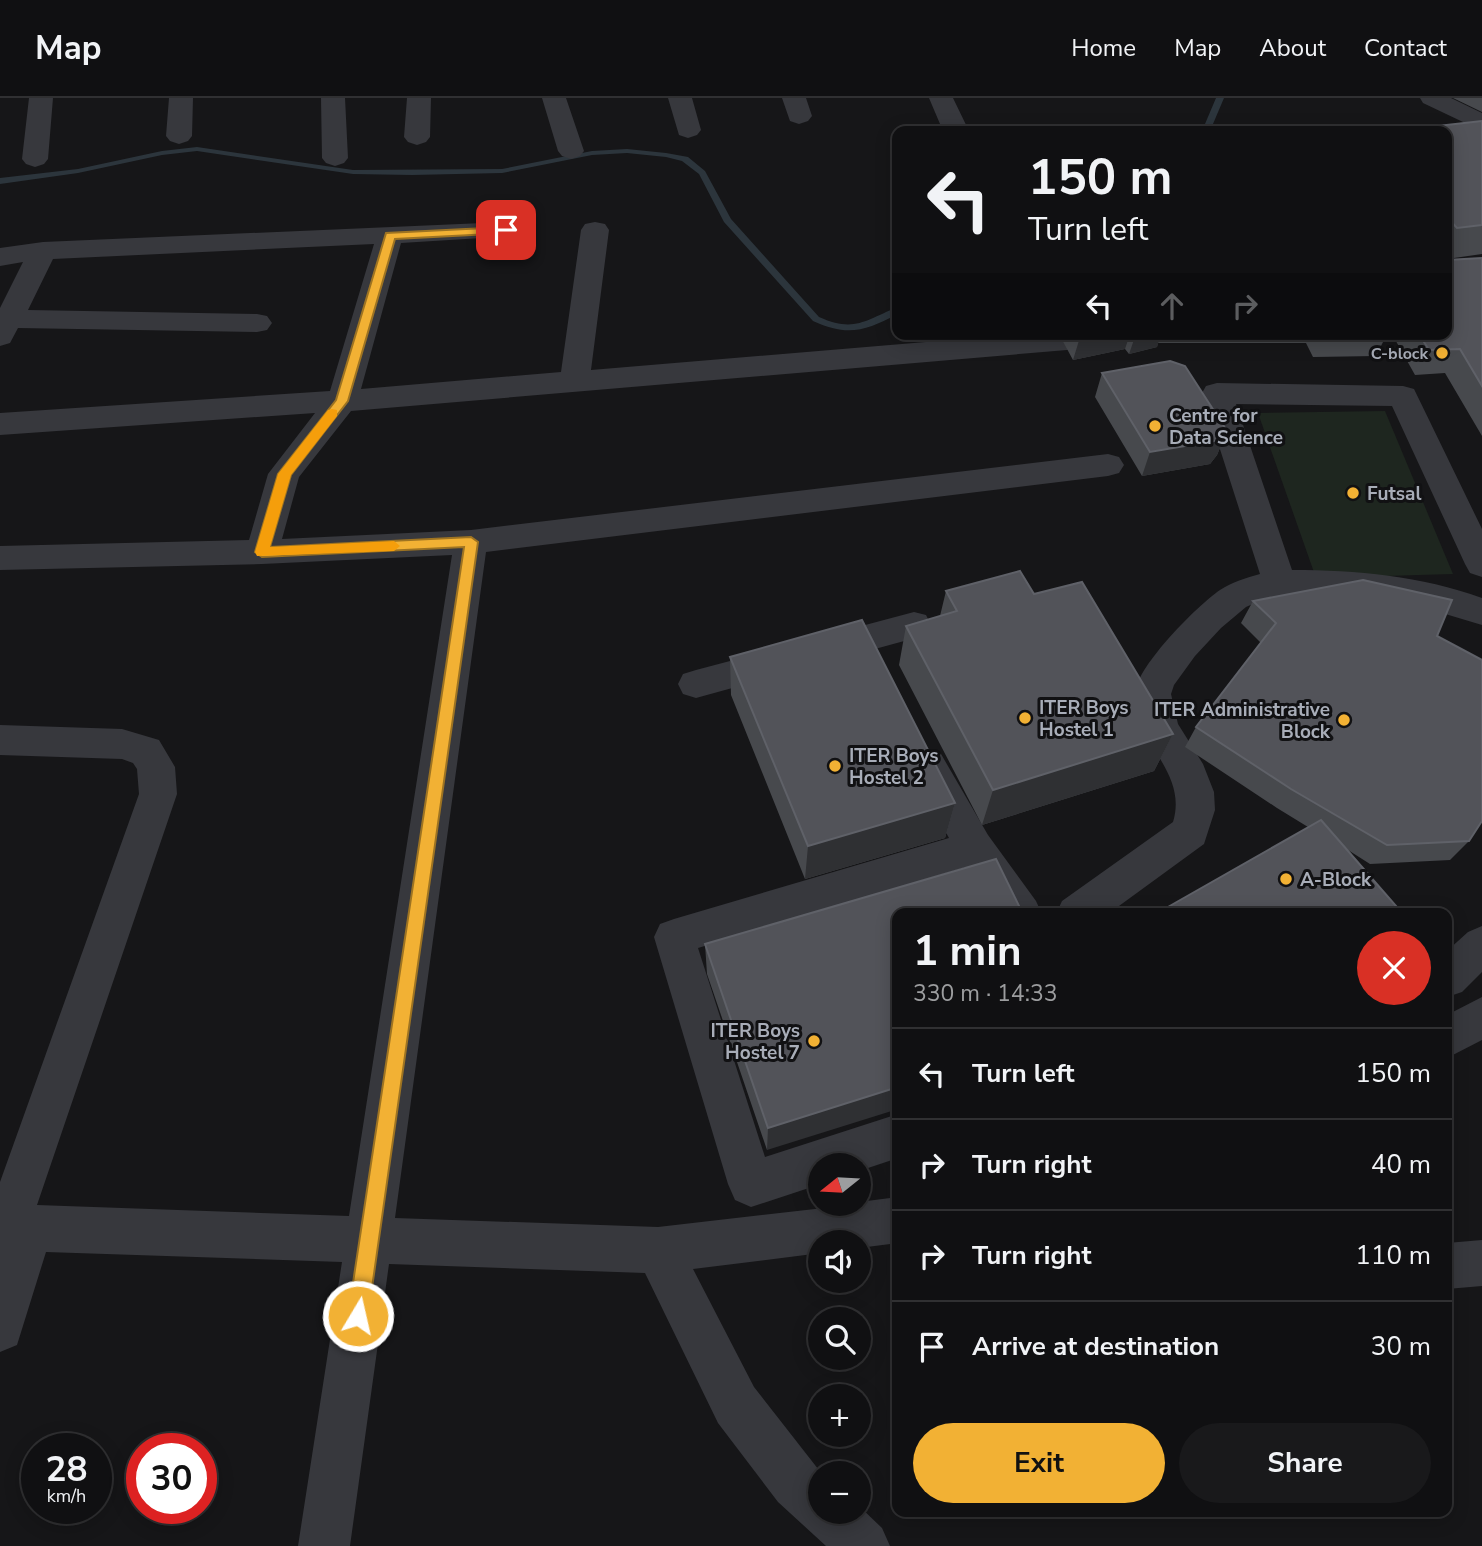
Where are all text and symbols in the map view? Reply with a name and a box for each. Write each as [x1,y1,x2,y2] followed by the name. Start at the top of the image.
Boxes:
[35,26,102,71] text: Map
[1071,32,1136,64] text: Home
[1174,32,1221,64] text: Map
[1259,32,1326,64] text: About
[1364,32,1447,64] text: Contact
[1028,144,1172,211] text: 150 m
[913,154,1004,245] icon: left
[476,200,536,260] pin
[1028,208,1148,251] text: Turn left
[487,211,525,249] icon: arrive
[1080,287,1118,325] icon: left
[1153,287,1191,325] icon: ahead
[1226,287,1264,325] icon: right
[1371,343,1428,365] place label: C-block
[1434,345,1450,361] marker: C-block
[1169,403,1283,451] place label: Centre for Data Science
[1147,418,1163,434] marker: Centre for Data Science
[1367,481,1421,507] place label: Futsal
[1345,485,1361,501] marker: Futsal
[1039,695,1129,743] place label: ITER Boys Hostel 1
[1154,697,1331,745] place label: ITER Administrative Block
[1017,710,1033,726] marker: ITER Boys Hostel 1
[1336,712,1352,728] marker: ITER Administrative Block
[849,743,939,791] place label: ITER Boys Hostel 2
[827,758,843,774] marker: ITER Boys Hostel 2
[1300,867,1372,893] place label: A-Block
[1278,871,1294,887] marker: A-Block
[913,923,1022,980] text: 1 min
[1357,931,1431,1005] button: close
[913,978,1058,1009] text: 330 m · 14:33
[710,1018,800,1066] place label: ITER Boys Hostel 7
[806,1033,822,1049] marker: ITER Boys Hostel 7
[913,1055,951,1093] icon: left
[972,1056,1075,1091] text: Turn left
[1355,1056,1431,1091] text: 150 m
[913,1146,951,1184] icon: right
[972,1147,1091,1182] text: Turn right
[1371,1147,1431,1182] text: 40 m
[808,1153,872,1216] north arrow
[808,1153,871,1524] map controls
[808,1230,871,1293] button: sound
[913,1237,951,1275] icon: right
[972,1238,1091,1273] text: Turn right
[1355,1238,1431,1273] text: 110 m
[321,1279,395,1353] position arrow
[808,1307,871,1370] button: search
[913,1328,951,1366] icon: arrive
[972,1329,1219,1364] text: Arrive at destination
[1371,1329,1431,1364] text: 30 m
[808,1384,871,1447] button: +
[913,1423,1165,1503] button: Exit
[1179,1423,1431,1503] button: Share
[126,1433,217,1524] speed limit sign: 30
[45,1446,88,1493] text: 28
[808,1461,871,1524] button: −
[47,1484,86,1508] text: km/h

